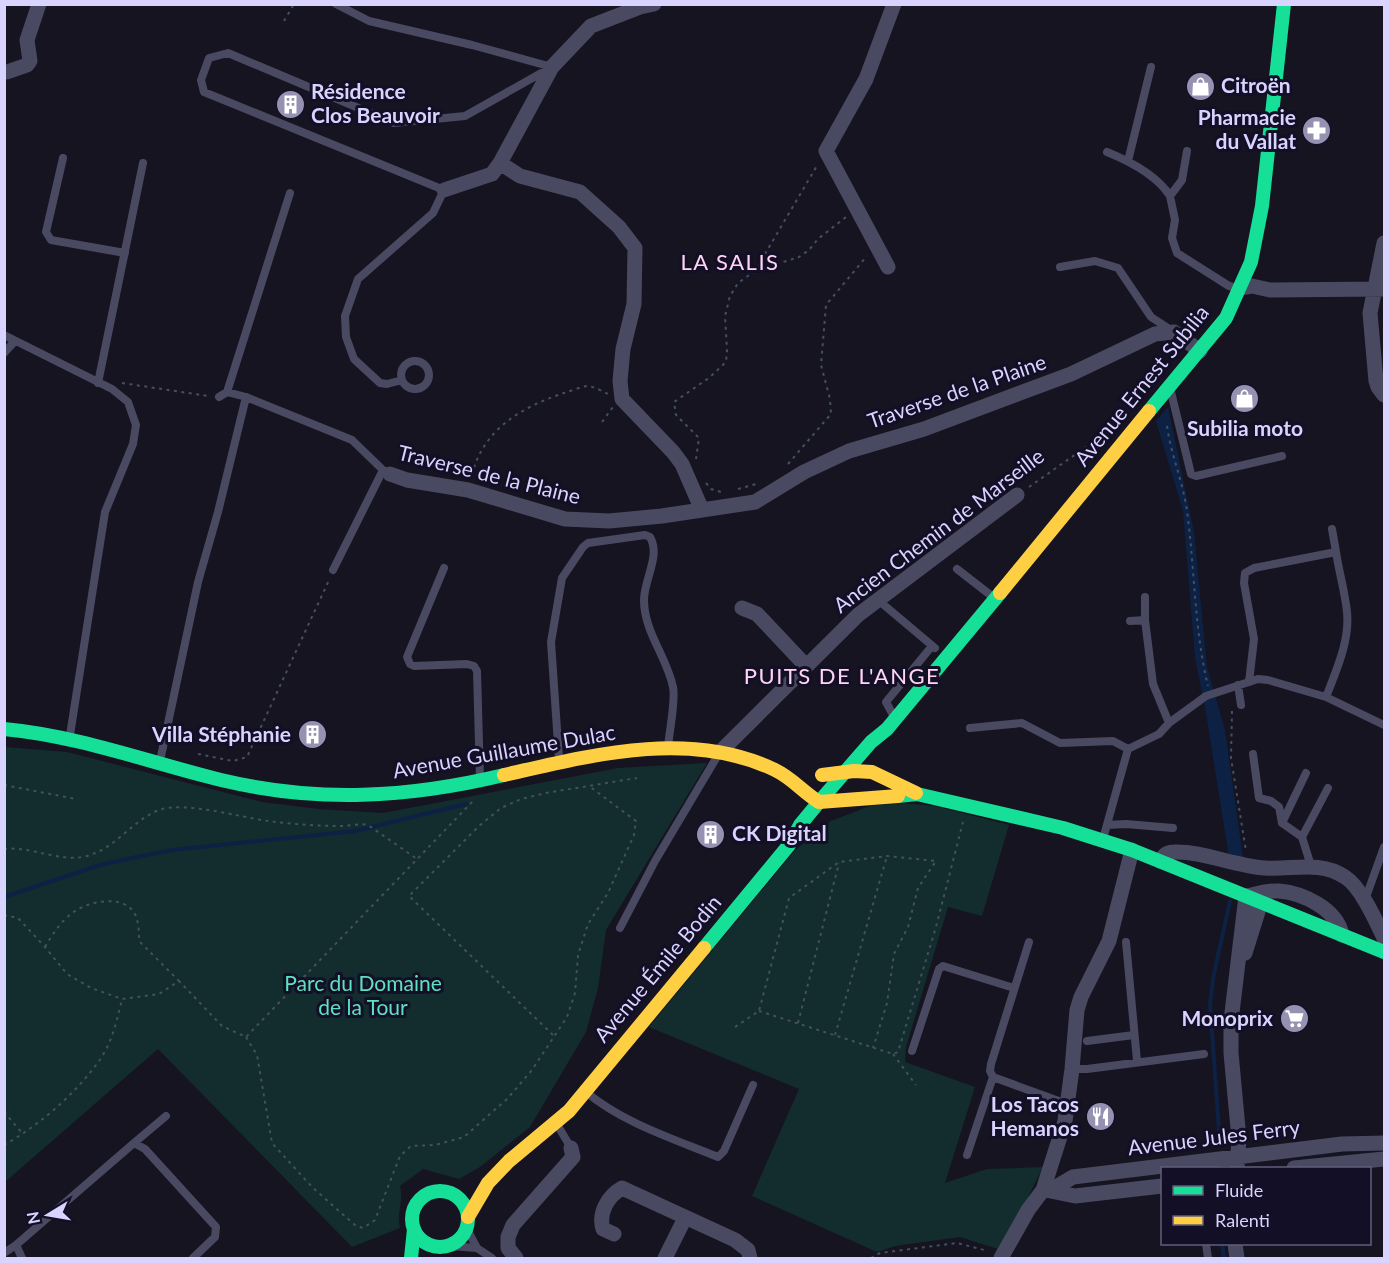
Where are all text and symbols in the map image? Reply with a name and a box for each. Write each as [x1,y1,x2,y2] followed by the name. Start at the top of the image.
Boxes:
[1184,70,1216,102] shop icon: Citroën
[1221,72,1291,97] place label: Citroën
[311,78,440,127] place label: Résidence Clos Beauvoir
[274,88,306,120] building icon: Résidence Clos Beauvoir
[1198,104,1296,153] place label: Pharmacie du Vallat
[1301,114,1333,146] pharmacy icon: Pharmacie du Vallat
[680,248,780,275] district label: LA SALIS
[1068,300,1213,470] street label: Avenue Ernest Subilia
[864,348,1049,433] street label: Traverse de la Plaine
[1229,382,1261,414] shop icon: Subilia moto
[1187,415,1303,440] place label: Subilia moto
[395,439,583,508] street label: Traverse de la Plaine
[828,442,1048,617] street label: Ancien Chemin de Marseille
[744,662,940,689] district label: PUITS DE L'ANGE
[296,719,328,751] building icon: Villa Stéphanie
[391,719,617,782] street label: Avenue Guillaume Dulac
[151,721,291,746] place label: Villa Stéphanie
[695,818,727,850] building icon: CK Digital
[732,820,827,845] place label: CK Digital
[588,889,726,1047] street label: Avenue Émile Bodin
[284,970,442,1019] park label: Parc du Domaine de la Tour
[1278,1003,1310,1035] supermarket icon: Monoprix
[1181,1005,1273,1030] place label: Monoprix
[991,1091,1079,1140] place label: Los Tacos Hemanos
[1084,1101,1116,1133] restaurant icon: Los Tacos Hemanos
[1126,1114,1301,1159] street label: Avenue Jules Ferry
[1161,1167,1371,1245] legend
[1215,1179,1263,1201] text: Fluide
[18,1185,78,1245] north arrow
[1215,1209,1270,1231] text: Ralenti
[22,1210,43,1226] text: N

